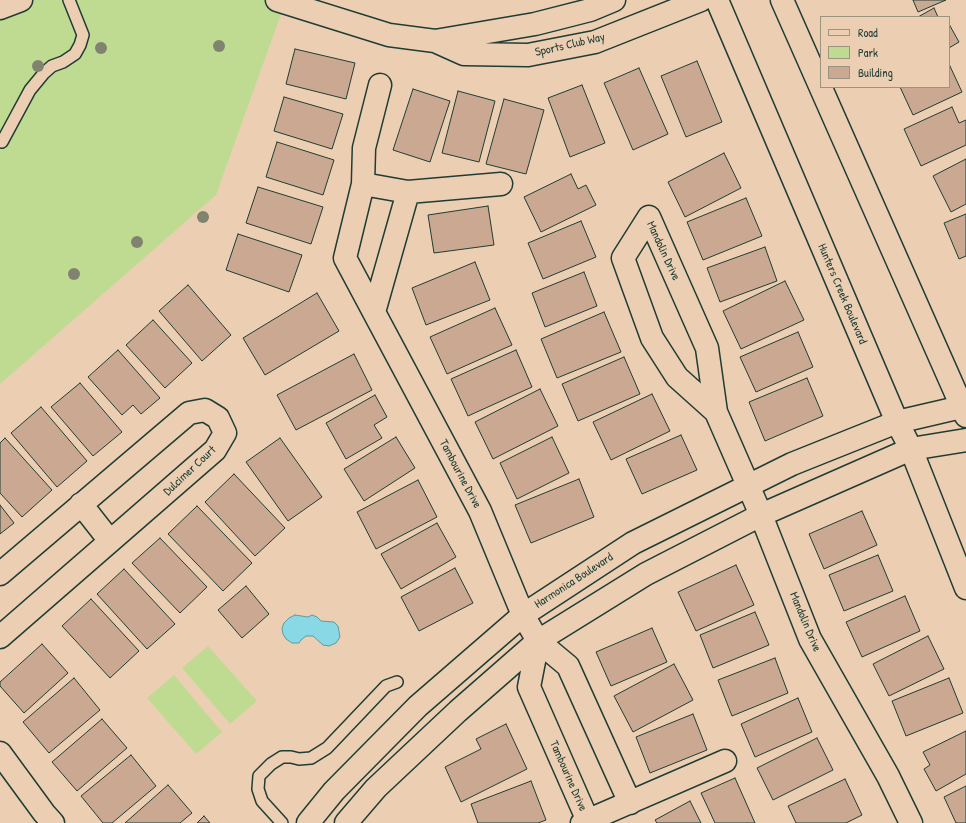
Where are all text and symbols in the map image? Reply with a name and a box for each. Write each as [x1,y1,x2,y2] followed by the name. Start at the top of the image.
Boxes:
[820,16,950,88] legend
[858,24,878,41] text: Road
[534,30,606,60] street label: Sports Club Way
[858,44,878,61] text: Park
[858,64,893,81] text: Building
[643,219,683,283] street label: Mandolin Drive
[814,242,870,346] street label: Hunters Creek Boulevard
[436,437,484,511] street label: Tambourine Drive
[161,443,219,499] street label: Dulcimer Court
[532,550,616,612] street label: Harmonica Boulevard
[786,590,824,654] street label: Mandolin Drive
[546,738,590,814] street label: Tambourine Drive

